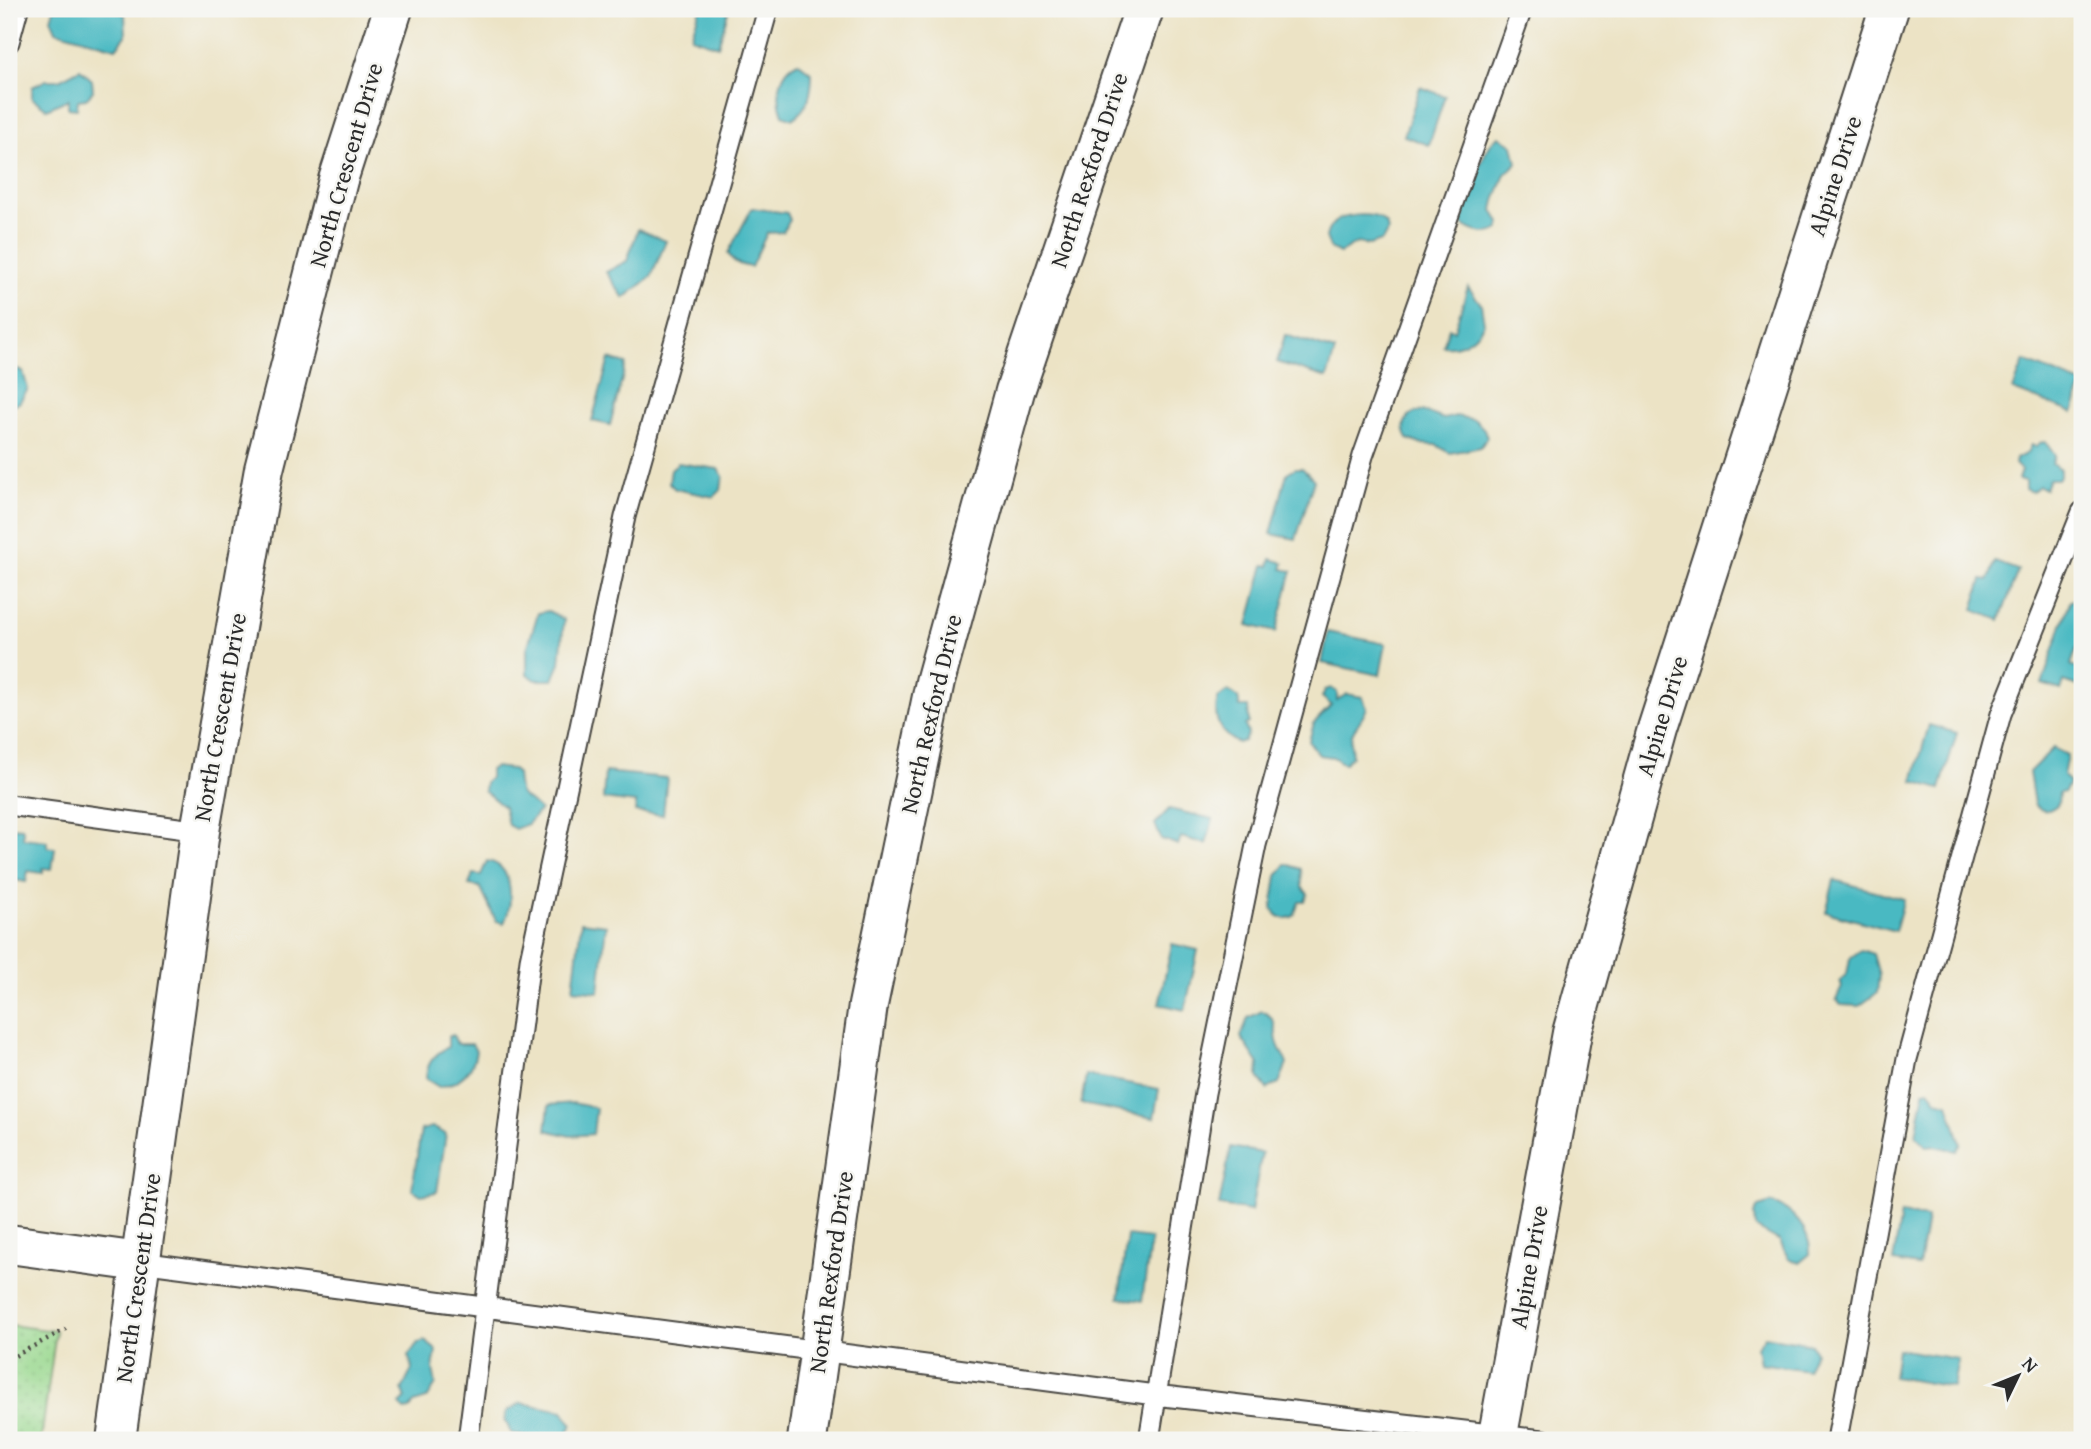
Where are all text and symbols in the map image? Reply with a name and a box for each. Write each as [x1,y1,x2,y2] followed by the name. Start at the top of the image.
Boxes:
[300,58,391,271] street label: North Crescent Drive
[1040,68,1137,272] street label: North Rexford Drive
[1799,111,1870,241] street label: Alpine Drive
[184,610,255,824] street label: North Crescent Drive
[891,611,970,817] street label: North Rexford Drive
[1627,651,1697,781] street label: Alpine Drive
[799,1169,862,1375] street label: North Rexford Drive
[105,1171,170,1385] street label: North Crescent Drive
[1500,1202,1557,1331] street label: Alpine Drive
[1982,1340,2052,1410] north arrow
[2016,1350,2045,1379] text: N

